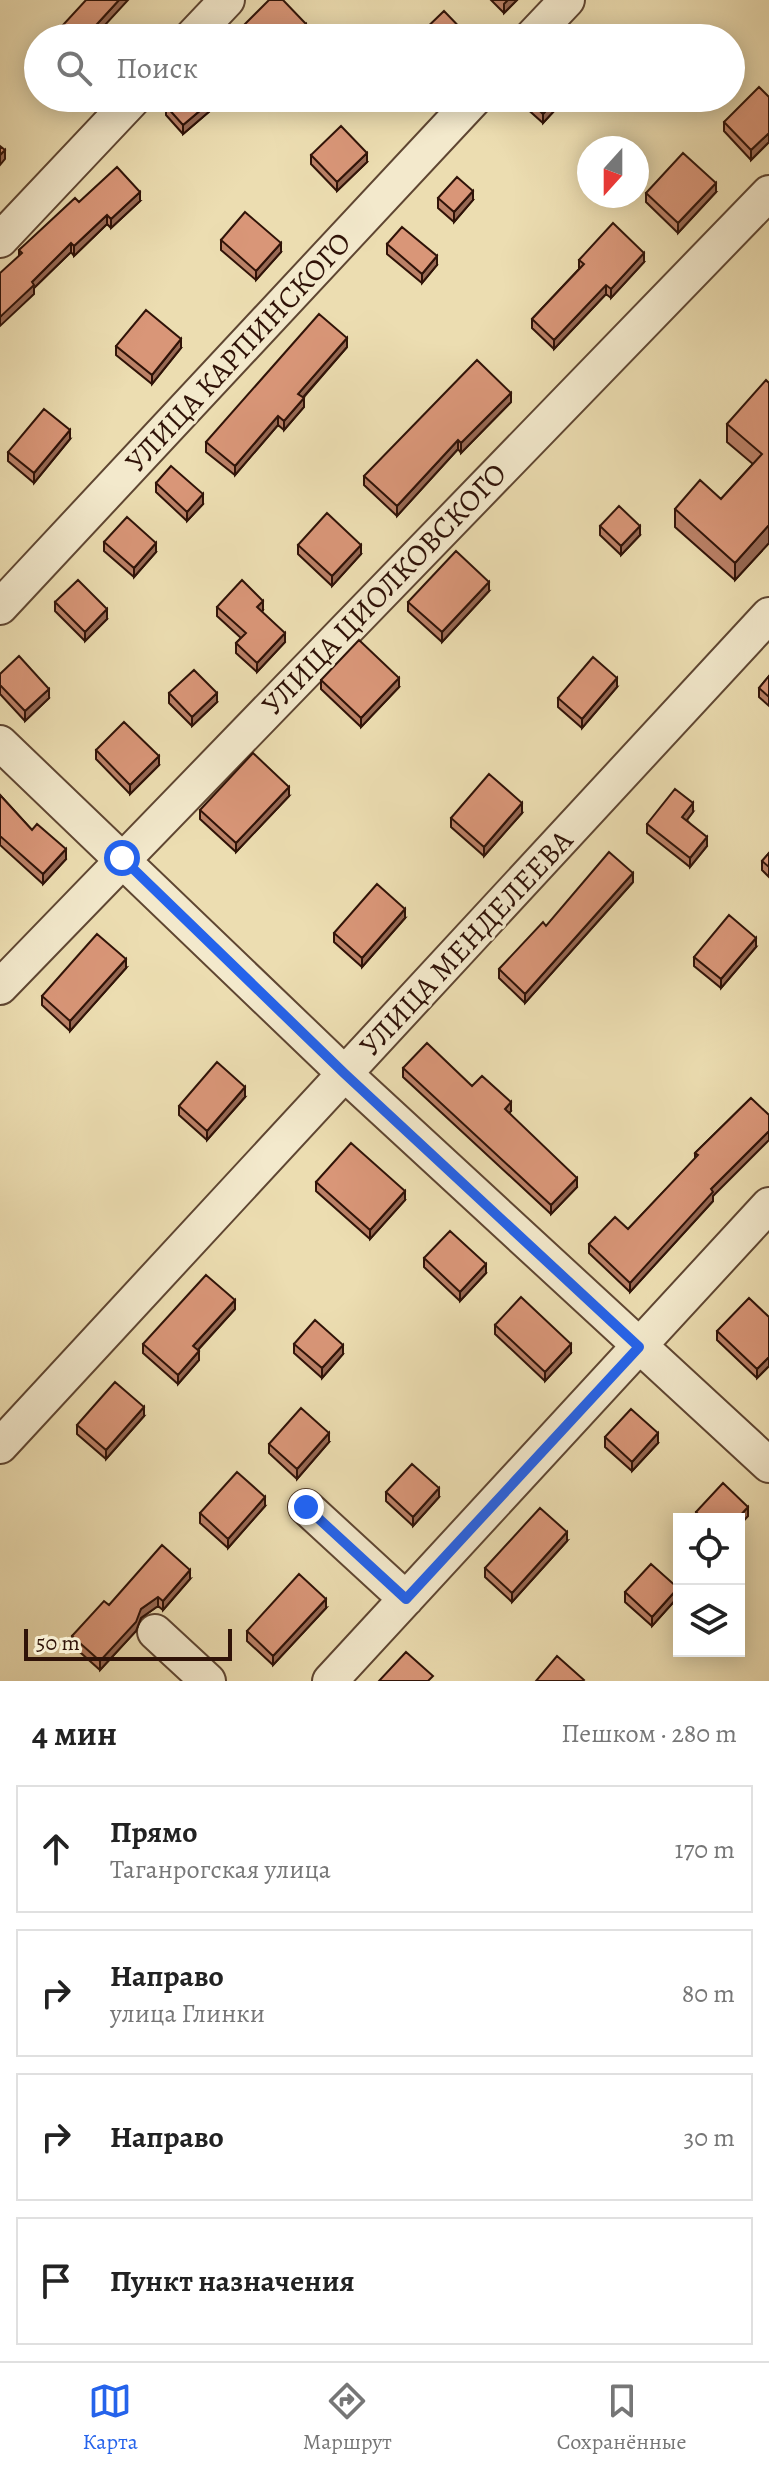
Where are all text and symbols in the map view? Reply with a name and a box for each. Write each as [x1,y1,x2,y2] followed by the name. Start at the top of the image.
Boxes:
[24,24,745,112] search box
[52,46,96,90] icon: search
[116,48,198,88] text: Поиск
[577,136,649,208] north arrow
[116,223,360,481] street label: УЛИЦА КАРПИНСКОГО
[253,454,515,724] street label: УЛИЦА ЦИОЛКОВСКОГО
[350,821,582,1065] street label: УЛИЦА МЕНДЕЛЕЕВА
[104,840,140,876] route start
[288,1489,324,1525] route end
[673,1513,745,1657] map controls
[673,1513,745,1585] button: locate
[673,1585,745,1657] button: layers
[24,1625,232,1661] scale bar
[36,1628,80,1658] text: 50 m
[32,1710,117,1757] text: 4 мин
[561,1716,737,1751] text: Пешком · 280 m
[110,1812,197,1852] text: Прямо
[34,1827,78,1871] icon: ahead
[675,1832,735,1867] text: 170 m
[110,1852,331,1887] text: Таганрогская улица
[110,1956,224,1996] text: Направо
[34,1971,78,2015] icon: right
[682,1976,735,2011] text: 80 m
[110,1996,265,2031] text: улица Глинки
[34,2115,78,2159] icon: right
[110,2117,224,2157] text: Направо
[684,2120,735,2155] text: 30 m
[34,2259,78,2303] icon: arrive
[110,2261,355,2301] text: Пункт назначения
[82,2379,138,2457] tab: Карта
[303,2379,392,2457] tab: Маршрут
[557,2379,687,2457] tab: Сохранённые

